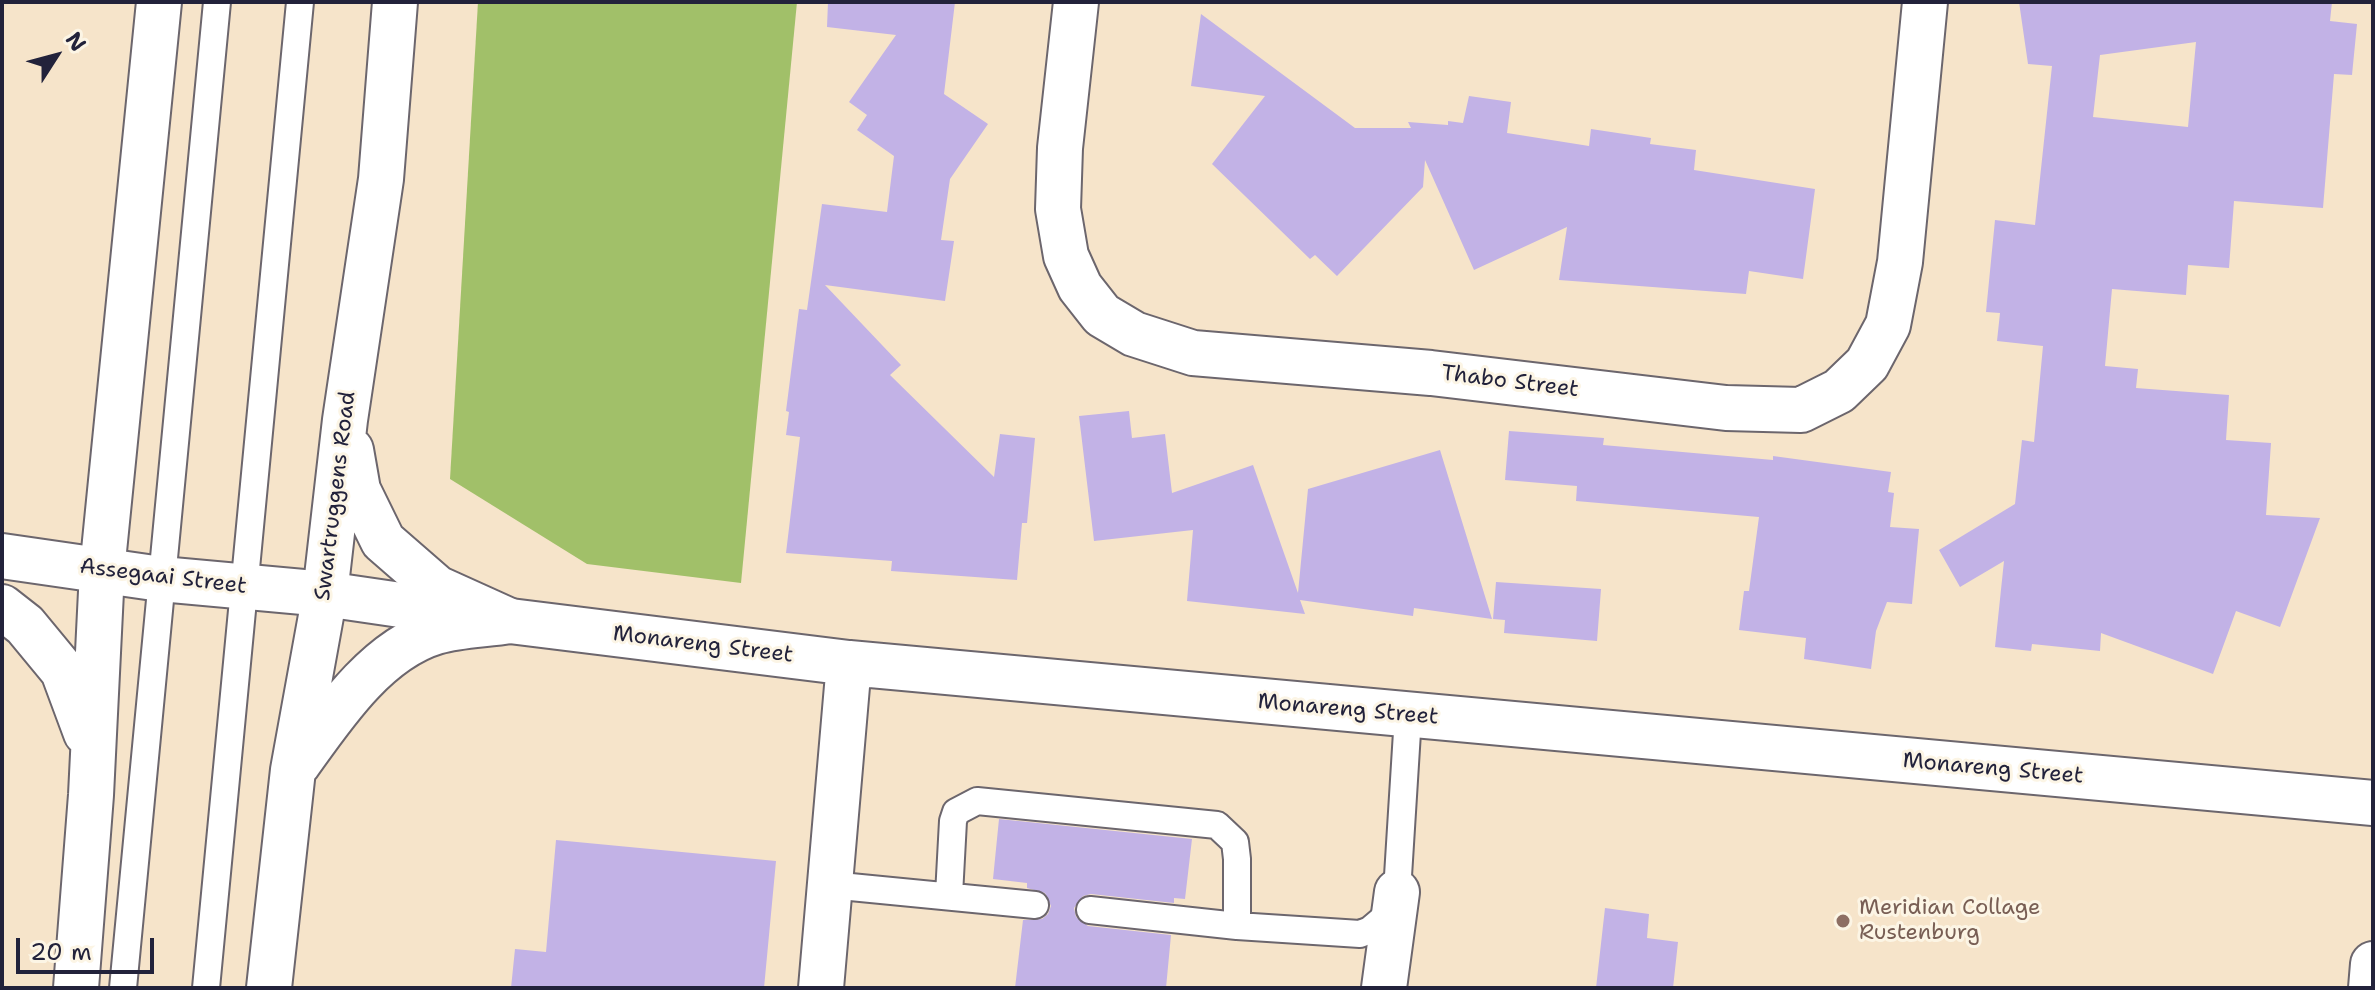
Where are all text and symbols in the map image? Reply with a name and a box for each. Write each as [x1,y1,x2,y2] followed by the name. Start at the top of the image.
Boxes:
[16,16,96,96] north arrow
[59,26,93,57] text: N
[1440,360,1580,404] street label: Thabo Street
[310,390,362,602] street label: Swartruggens Road
[78,554,248,600] street label: Assegaai Street
[611,621,795,669] street label: Monareng Street
[1257,689,1439,731] street label: Monareng Street
[1902,748,2084,790] street label: Monareng Street
[1859,895,2041,946] place label: Meridian Collage Rustenburg
[1834,912,1852,930] marker: Meridian Collage Rustenburg
[20,922,158,972] scale bar
[30,936,92,968] text: 20 m

